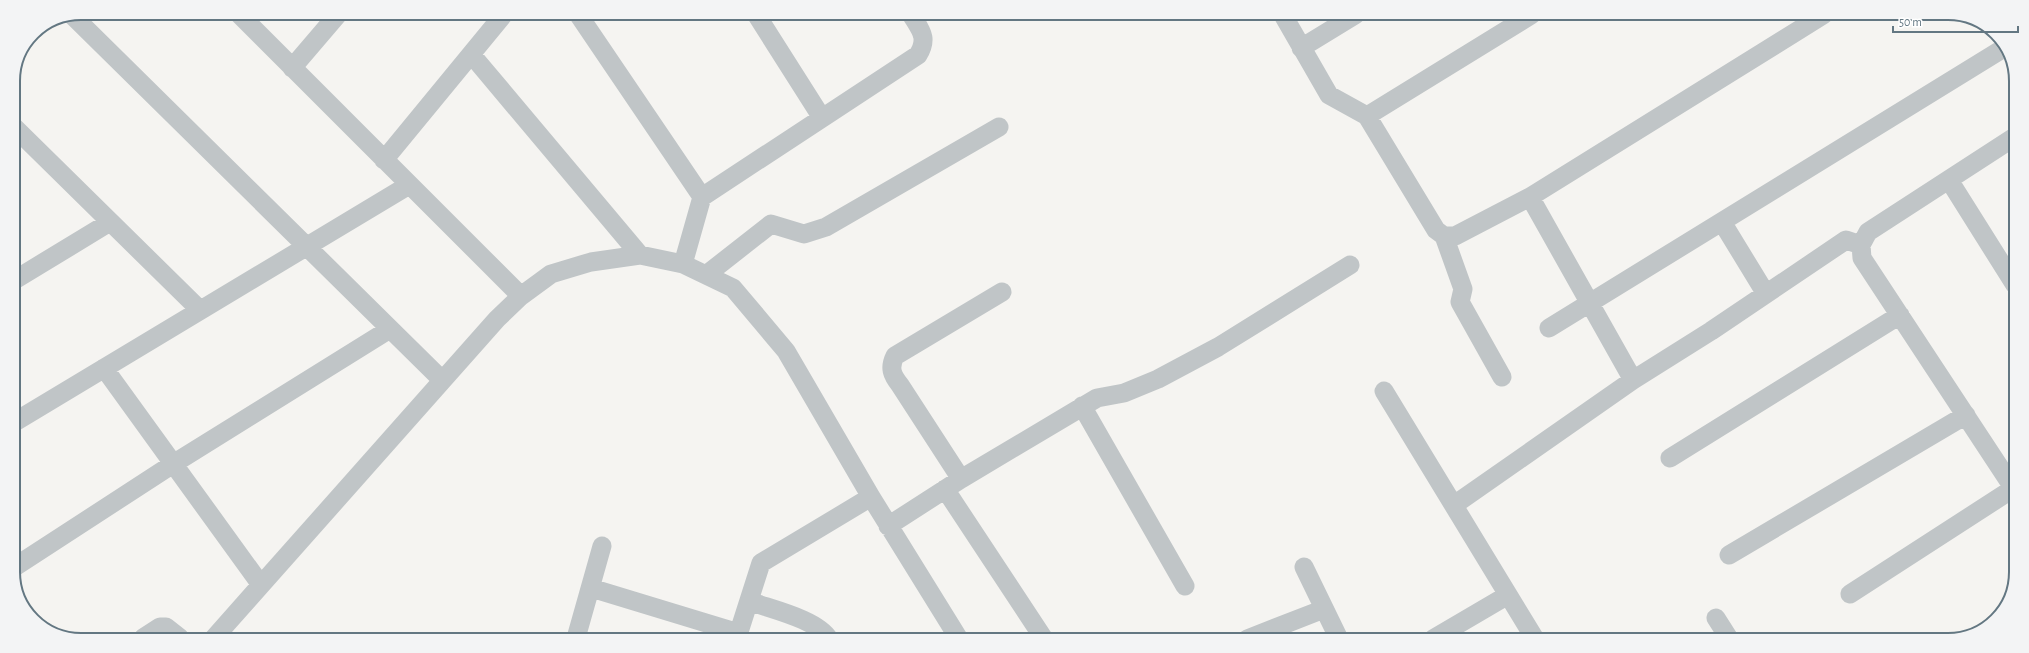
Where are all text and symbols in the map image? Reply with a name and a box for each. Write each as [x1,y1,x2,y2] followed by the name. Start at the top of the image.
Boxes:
[1893,8,2018,34] scale bar
[1899,16,1922,28] text: 50 m

